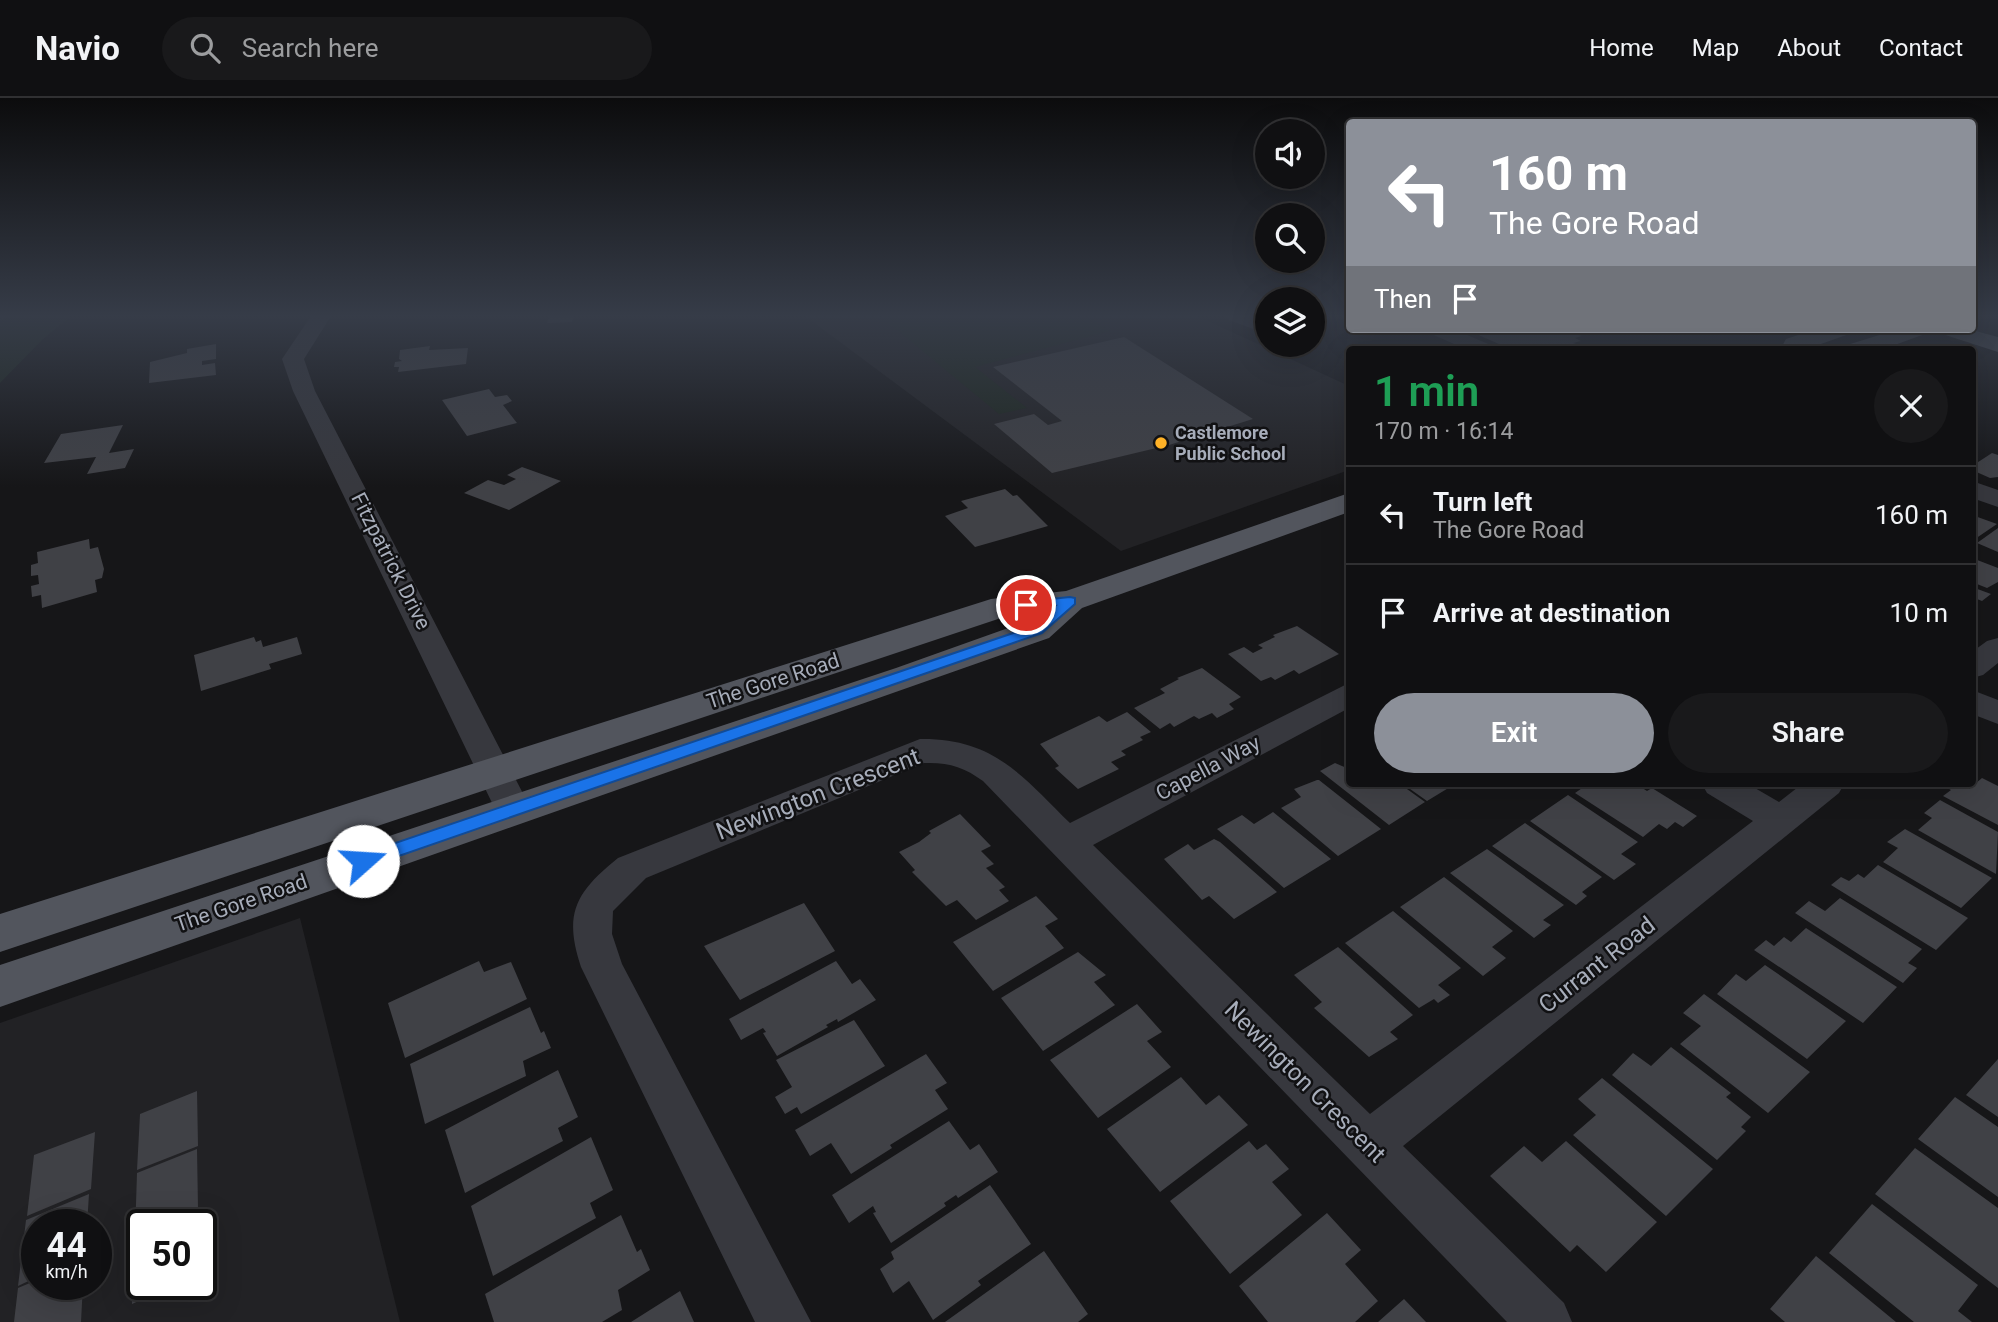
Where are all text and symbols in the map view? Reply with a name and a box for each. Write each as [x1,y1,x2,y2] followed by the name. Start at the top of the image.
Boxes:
[162,17,652,80] search box
[35,29,120,68] text: Navio
[186,29,224,67] icon: search
[242,33,379,63] text: Search here
[1589,34,1654,62] text: Home
[1692,34,1739,62] text: Map
[1777,34,1841,62] text: About
[1879,34,1963,62] text: Contact
[1255,119,1325,357] map controls
[1255,119,1325,189] button: sound
[1489,145,1628,202] text: 160 m
[1374,147,1465,238] icon: left
[1255,203,1325,273] button: search
[1489,204,1700,242] text: The Gore Road
[1446,280,1484,318] icon: arrive
[1374,284,1432,314] text: Then
[1255,287,1325,357] button: layers
[1374,367,1479,416] text: 1 min
[1874,369,1948,443] button: close
[1374,418,1513,445] text: 170 m · 16:14
[1175,422,1286,464] place label: Castlemore Public School
[1153,435,1169,451] marker: Castlemore Public School
[1433,487,1532,517] text: Turn left
[346,489,436,633] street label: Fitzpatrick Drive
[1374,496,1412,534] icon: left
[1875,500,1948,530] text: 160 m
[1433,517,1584,544] text: The Gore Road
[996,575,1056,635] pin
[1007,586,1045,624] icon: arrive
[1374,594,1412,632] icon: arrive
[1433,598,1670,628] text: Arrive at destination
[1890,598,1948,628] text: 10 m
[704,648,842,714] street label: The Gore Road
[1374,693,1654,773] button: Exit
[1668,693,1948,773] button: Share
[1152,731,1264,805] street label: Capella Way
[712,742,924,846] street label: Newington Crescent
[326,824,400,898] position arrow
[172,869,310,937] street label: The Gore Road
[1533,911,1661,1019] street label: Currant Road
[1219,996,1391,1168] street label: Newington Crescent
[126,1209,217,1300] speed limit sign: 50
[46,1225,87,1266] text: 44
[45,1261,88,1282] text: km/h

